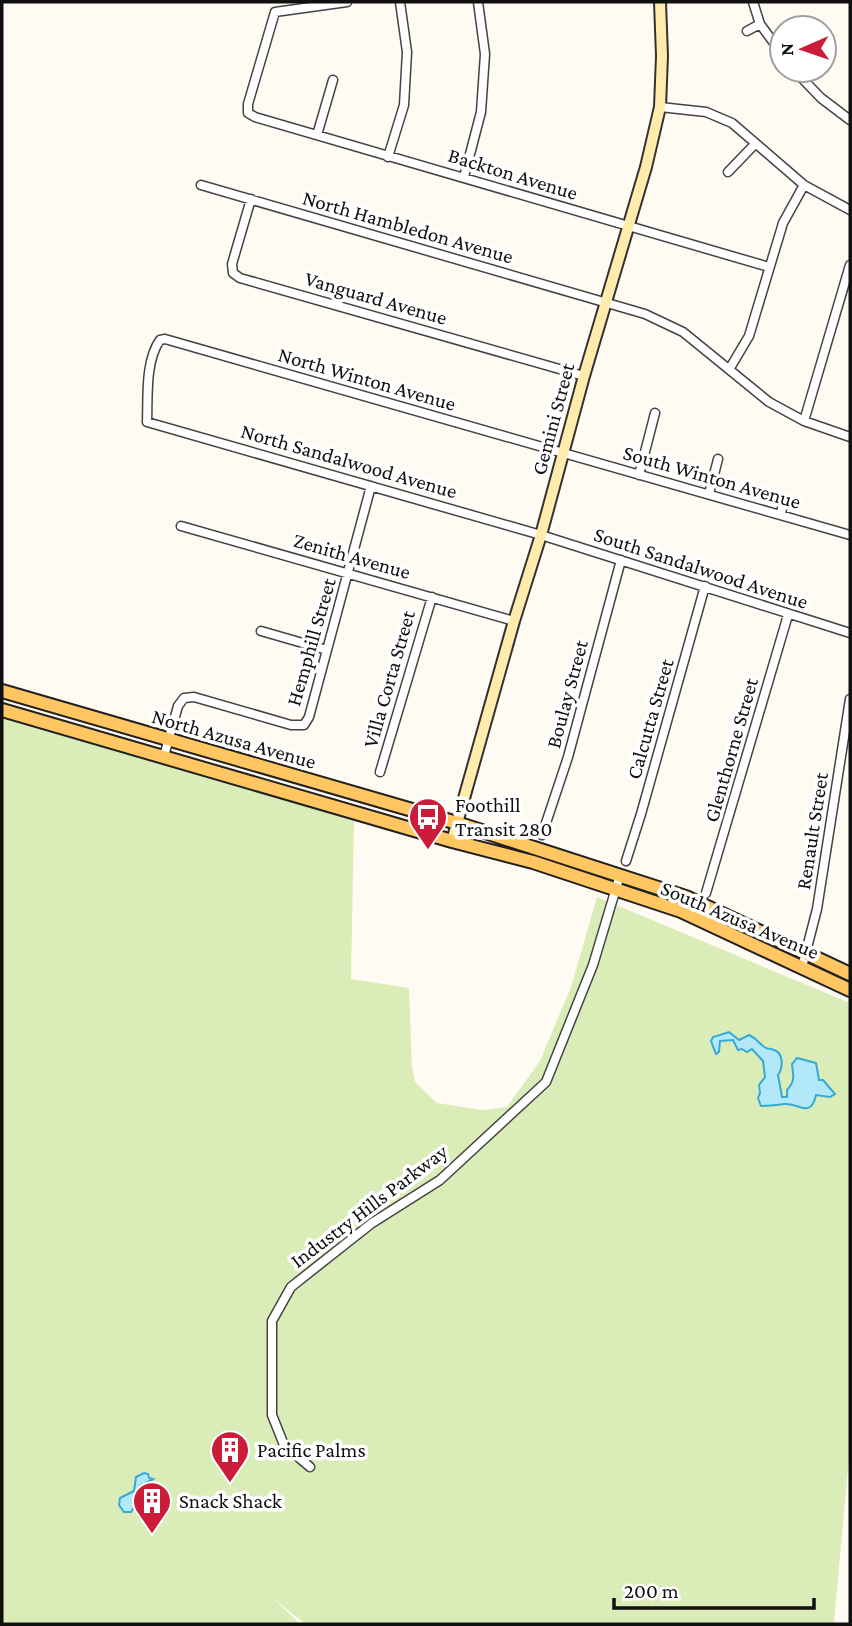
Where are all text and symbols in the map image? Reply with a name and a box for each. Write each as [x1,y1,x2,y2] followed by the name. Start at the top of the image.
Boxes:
[768,14,838,84] north arrow
[776,43,797,56] text: N
[445,143,581,205] street label: Backton Avenue
[300,185,516,269] street label: North Hambledon Avenue
[302,266,450,330] street label: Vanguard Avenue
[275,342,459,416] street label: North Winton Avenue
[527,359,580,478] street label: Gemini Street
[238,419,460,503] street label: North Sandalwood Avenue
[620,440,804,514] street label: South Winton Avenue
[591,522,811,614] street label: South Sandalwood Avenue
[291,528,413,584] street label: Zenith Avenue
[281,574,341,709] street label: Hemphill Street
[358,607,420,750] street label: Villa Corta Street
[541,636,593,751] street label: Boulay Street
[621,655,679,782] street label: Calcutta Street
[699,674,763,825] street label: Glenthorne Street
[149,704,319,774] street label: North Azusa Avenue
[791,770,833,891] street label: Renault Street
[455,793,552,841] place label: Foothill Transit 280
[407,796,449,851] bus stop icon: Foothill Transit 280
[657,876,823,964] street label: South Azusa Avenue
[286,1139,452,1273] street label: Industry Hills Parkway
[209,1429,251,1484] building icon: Pacific Palms
[257,1438,366,1462] place label: Pacific Palms
[131,1480,173,1535] building icon: Snack Shack
[179,1489,282,1513] place label: Snack Shack
[614,1566,814,1610] scale bar
[624,1579,679,1603] text: 200 m

